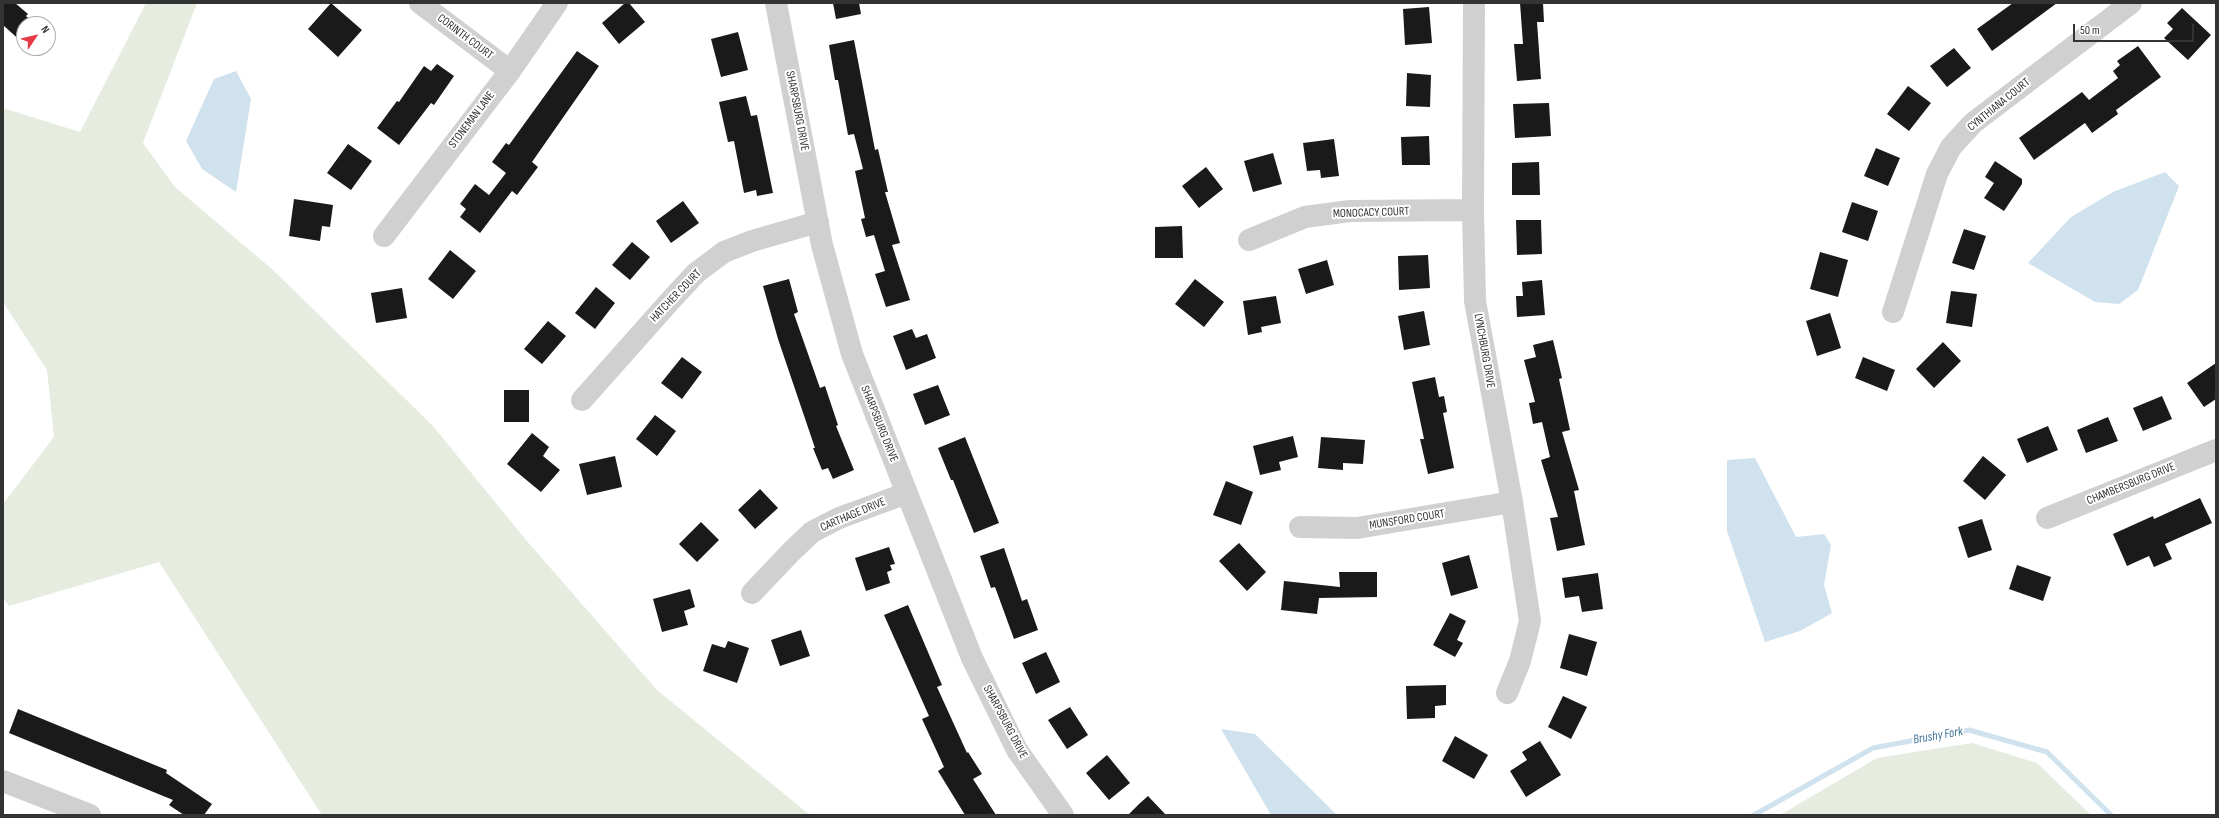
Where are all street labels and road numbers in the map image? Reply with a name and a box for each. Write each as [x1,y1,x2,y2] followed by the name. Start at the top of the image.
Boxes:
[434,11,496,63] street label: CORINTH COURT
[782,70,812,152] street label: SHARPSBURG DRIVE
[1965,75,2033,135] street label: CYNTHIANA COURT
[446,89,498,151] street label: STONEMAN LANE
[1333,204,1409,222] street label: MONOCACY COURT
[647,267,705,325] street label: HATCHER COURT
[1470,313,1498,389] street label: LYNCHBURG DRIVE
[857,384,901,464] street label: SHARPSBURG DRIVE
[2085,460,2177,508] street label: CHAMBERSBURG DRIVE
[818,495,888,535] street label: CARTHAGE DRIVE
[1368,507,1446,533] street label: MUNSFORD COURT
[980,683,1030,761] street label: SHARPSBURG DRIVE

